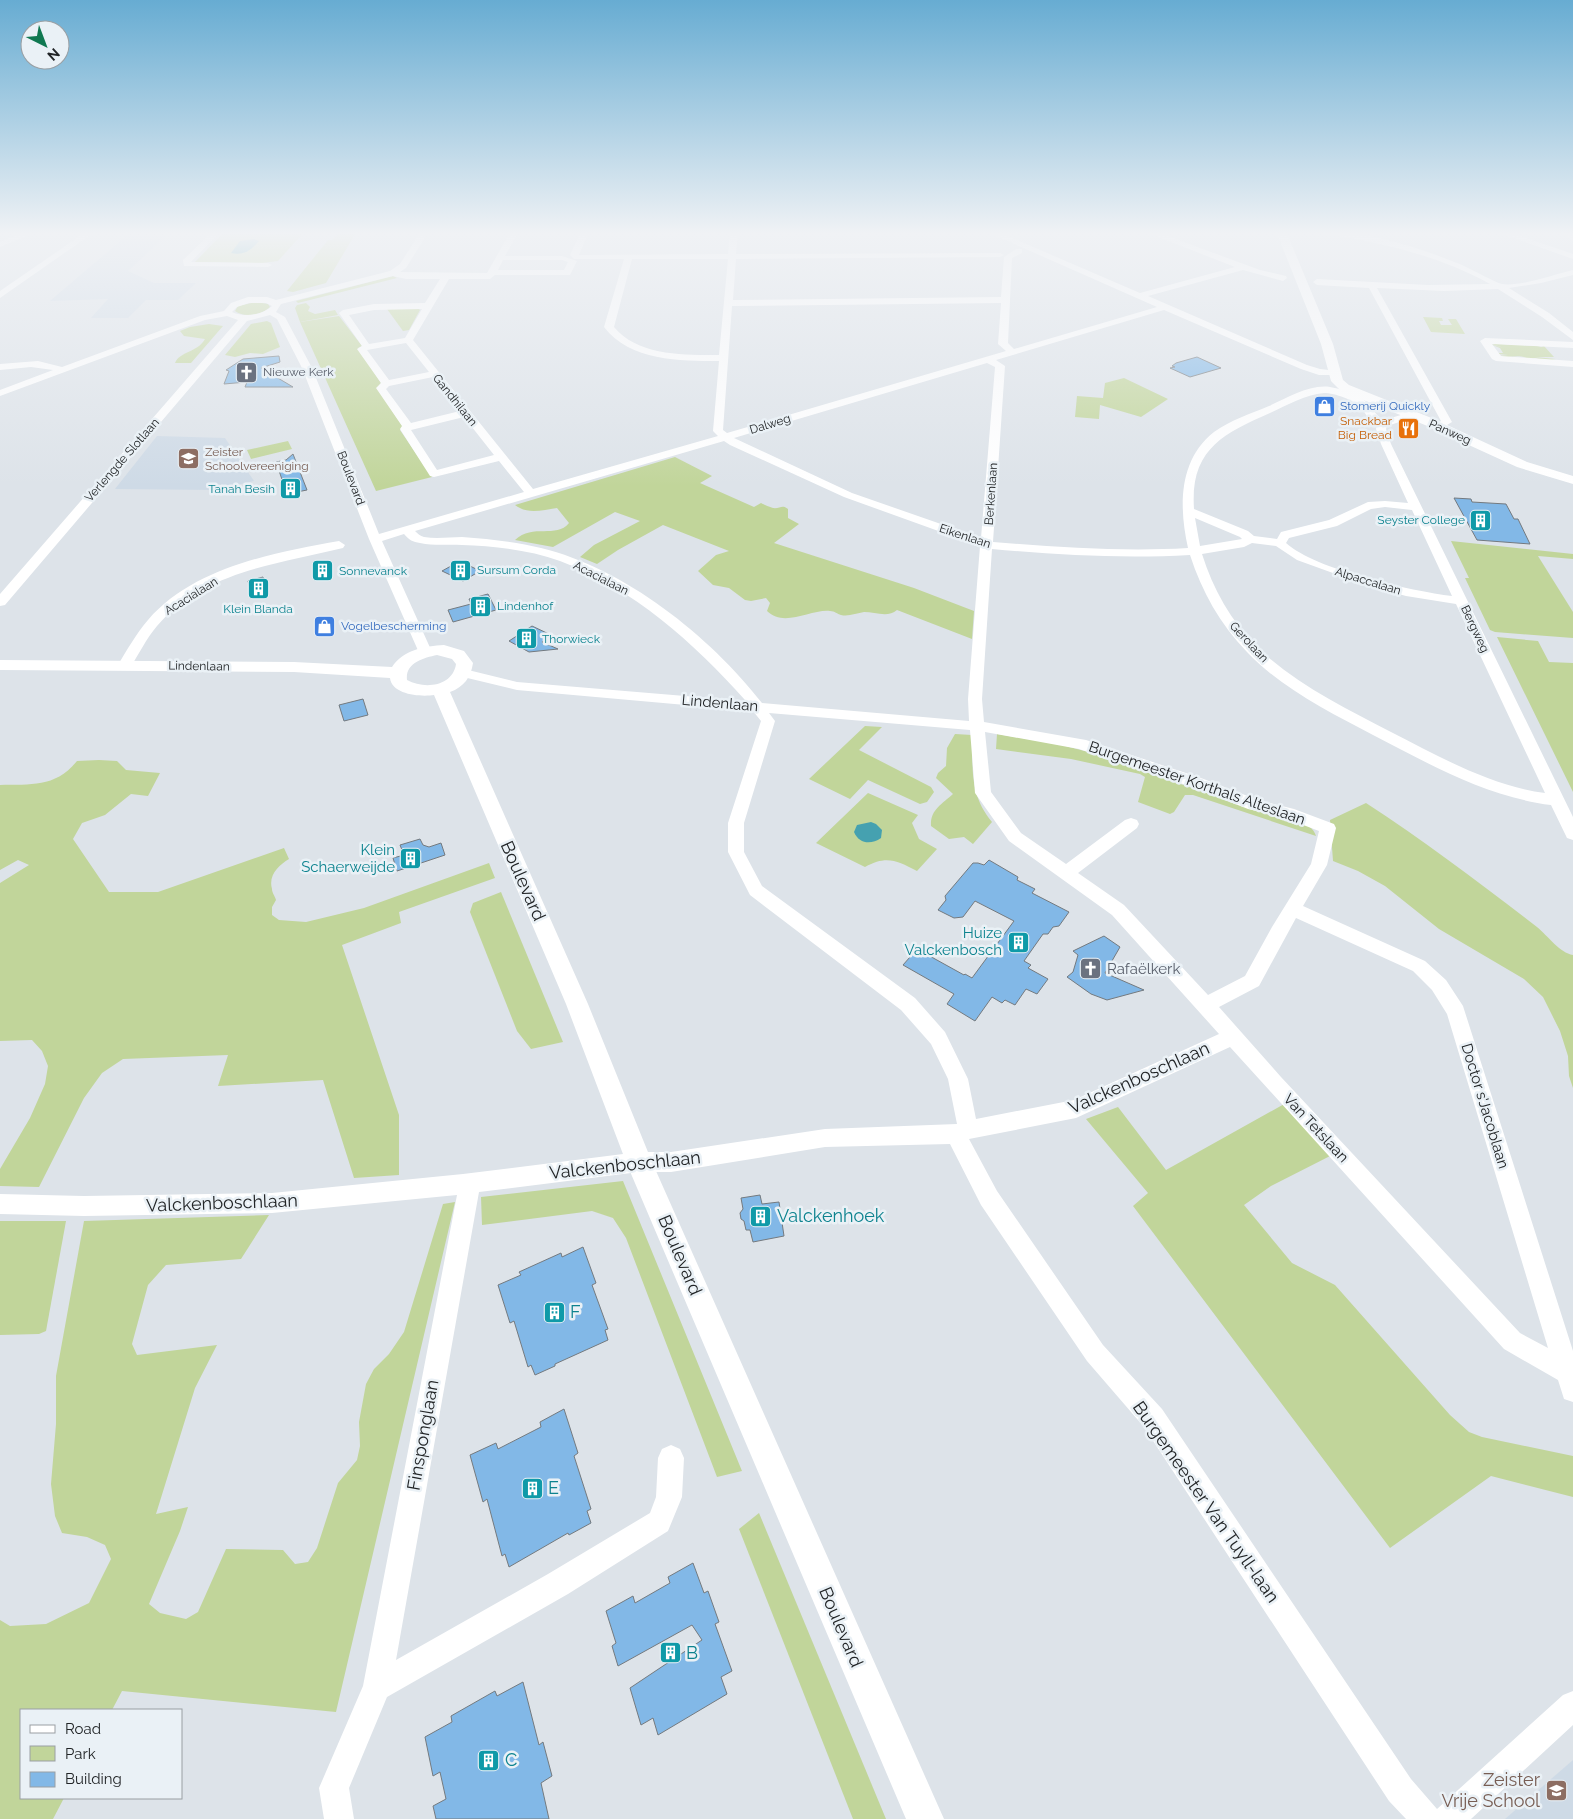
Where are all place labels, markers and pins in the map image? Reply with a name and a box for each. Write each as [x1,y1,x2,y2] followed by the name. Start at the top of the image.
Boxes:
[235,360,259,384] church icon: Nieuwe Kerk
[263,365,334,379] place label: Nieuwe Kerk
[1312,394,1336,418] shop icon: Stomerij Quickly
[1340,399,1431,413] place label: Stomerij Quickly
[1338,414,1393,442] place label: Snackbar Big Bread
[1396,416,1420,440] restaurant icon: Snackbar Big Bread
[205,445,309,473] place label: Zeister Schoolvereeniging
[177,447,201,471] school or university icon: Zeister Schoolvereeniging
[279,477,303,501] building icon: Tanah Besih
[208,482,275,496] place label: Tanah Besih
[1469,508,1493,532] building icon: Seyster College
[1377,513,1465,527] place label: Seyster College
[449,558,473,582] building icon: Sursum Corda
[311,559,335,583] building icon: Sonnevanck
[477,563,556,577] place label: Sursum Corda
[339,564,408,578] place label: Sonnevanck
[246,576,270,600] building icon: Klein Blanda
[469,594,493,618] building icon: Lindenhof
[497,599,554,613] place label: Lindenhof
[223,602,293,616] place label: Klein Blanda
[313,614,337,638] shop icon: Vogelbescherming
[341,619,446,633] place label: Vogelbescherming
[514,627,538,651] building icon: Thorwieck
[542,632,601,646] place label: Thorwieck
[301,841,395,876] place label: Klein Schaerweijde
[399,847,423,871] building icon: Klein Schaerweijde
[905,924,1002,959] place label: Huize Valckenbosch
[1006,930,1030,954] building icon: Huize Valckenbosch
[1079,957,1103,981] church icon: Rafaëlkerk
[1107,960,1180,978] place label: Rafaëlkerk
[749,1204,773,1228] building icon: Valckenhoek
[777,1205,885,1226] place label: Valckenhoek
[542,1300,566,1324] building icon: F
[570,1301,581,1322] place label: F
[520,1476,544,1500] building icon: E
[548,1477,559,1498] place label: E
[658,1641,682,1665] building icon: B
[686,1642,698,1663] place label: B
[477,1748,501,1772] building icon: C
[505,1749,517,1770] place label: C
[1441,1769,1541,1811] place label: Zeister Vrije School
[1544,1778,1568,1802] school or university icon: Zeister Vrije School

